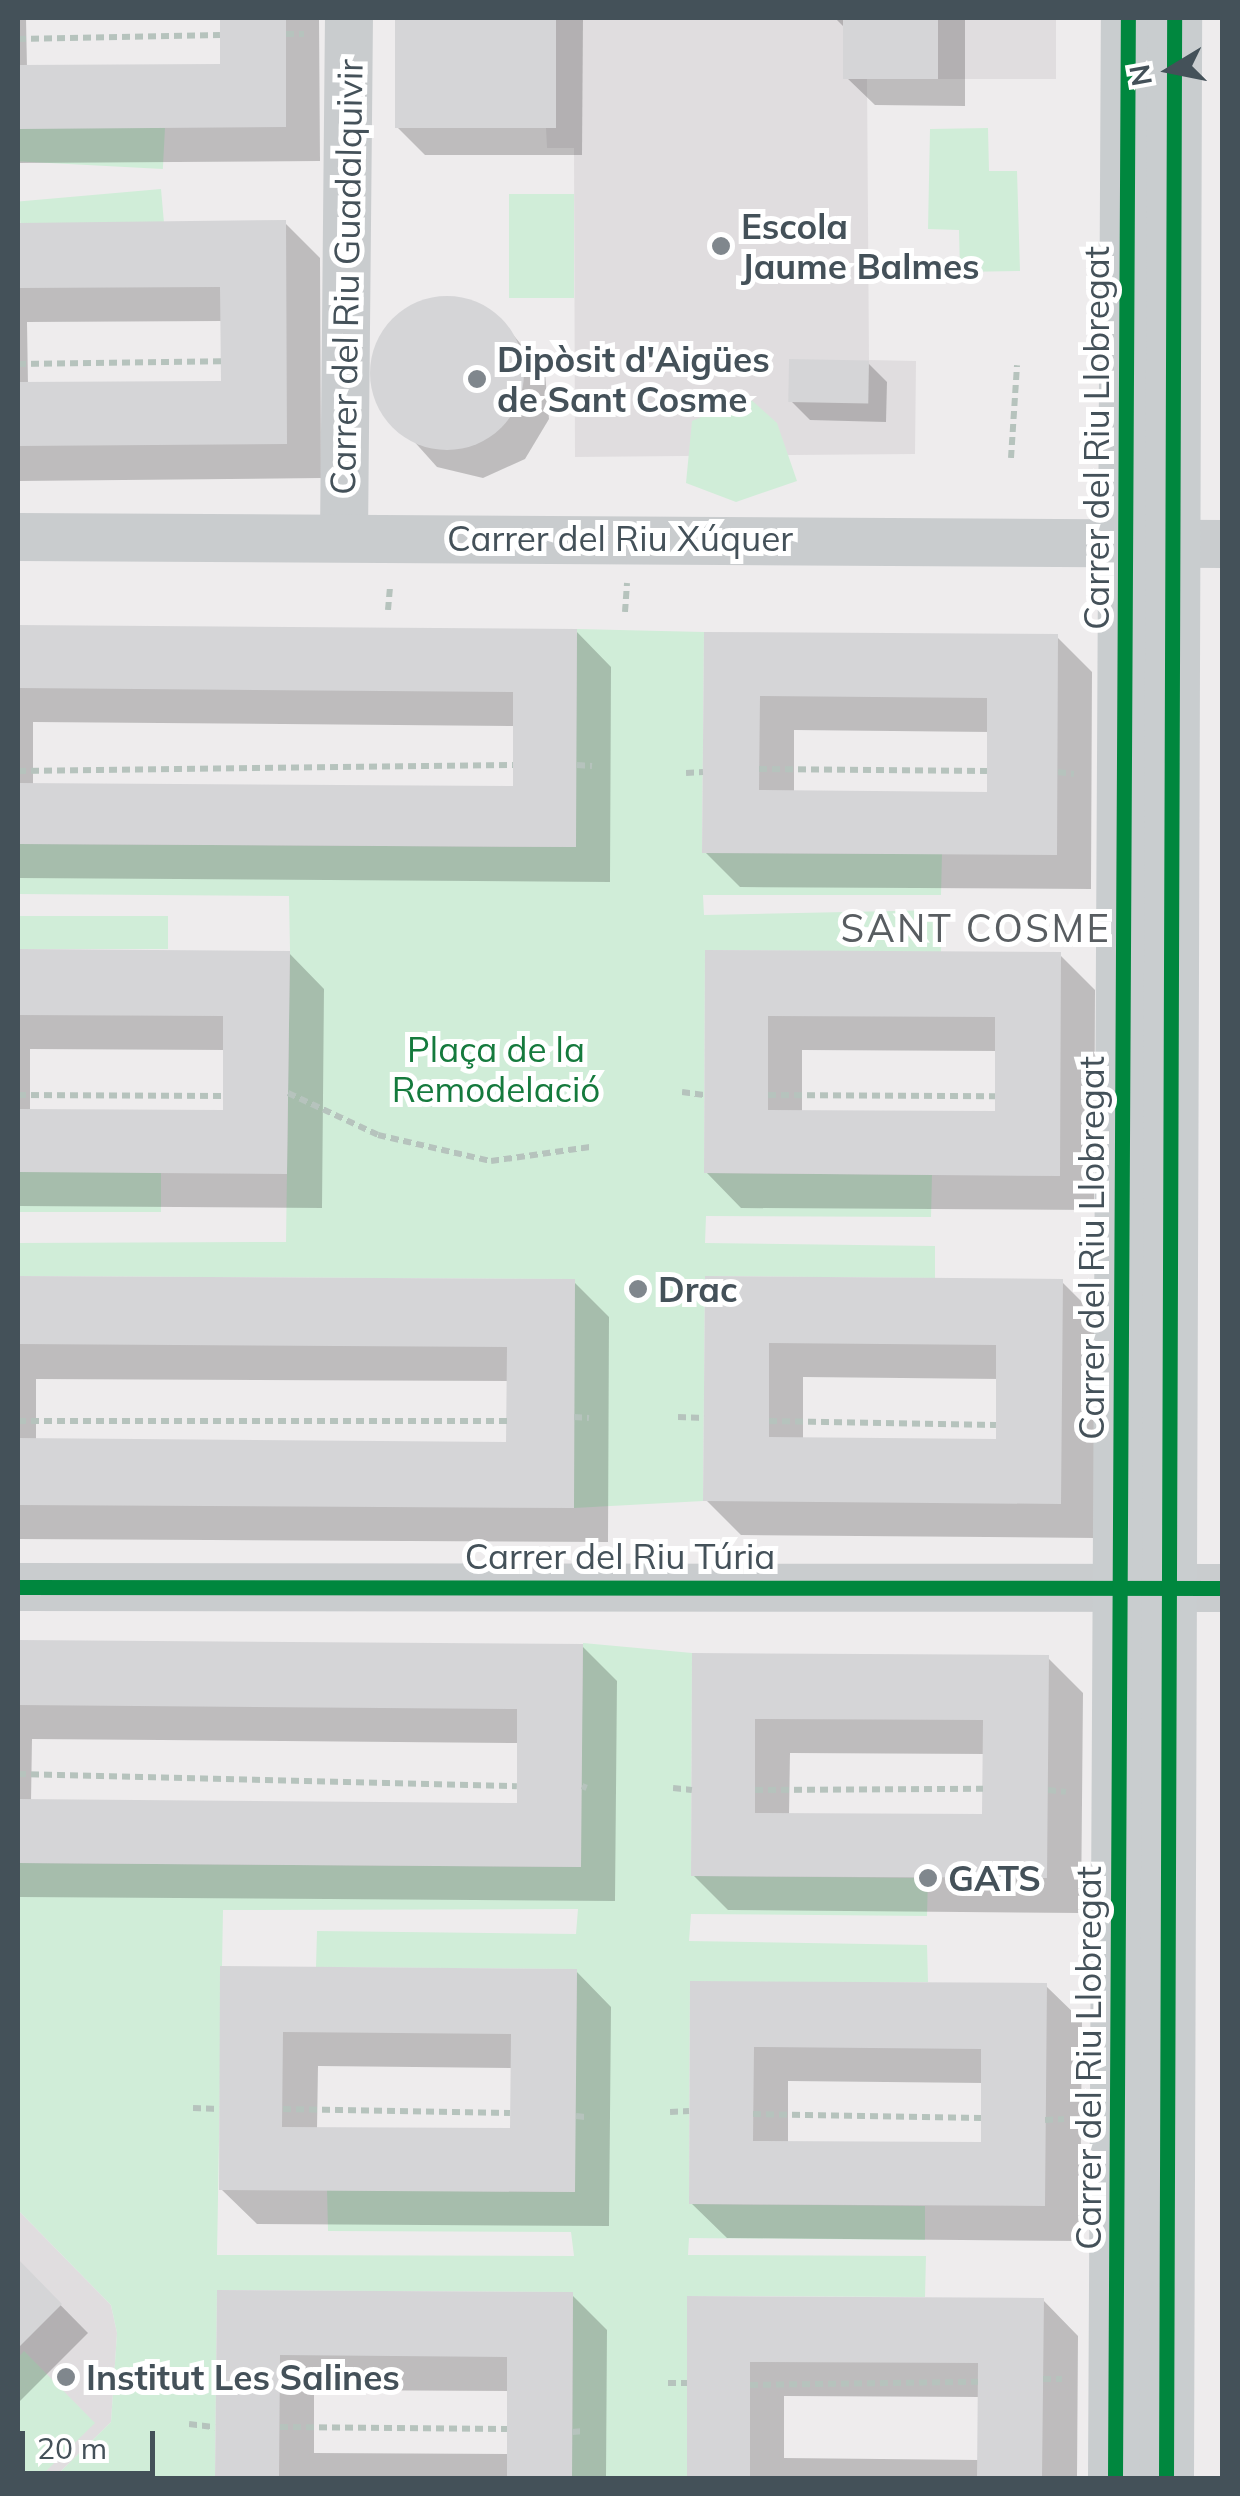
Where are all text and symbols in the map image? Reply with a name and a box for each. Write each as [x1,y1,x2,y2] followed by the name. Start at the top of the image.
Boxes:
[1120,20,1220,120] north arrow
[321,59,371,495] street label: Carrer del Riu Guadalquivir
[1121,62,1159,89] text: N
[741,205,980,287] place label: Escola Jaume Balmes
[710,235,732,257] marker: Escola Jaume Balmes
[1075,246,1117,630] street label: Carrer del Riu Llobregat
[497,338,770,420] place label: Dipòsit d'Aigües de Sant Cosme
[466,368,488,390] marker: Dipòsit d'Aigües de Sant Cosme
[447,517,793,559] street label: Carrer del Riu Xúquer
[841,906,1111,952] district label: SANT COSME
[392,1028,600,1110] park label: Plaça de la Remodelació
[1070,1056,1112,1440] street label: Carrer del Riu Llobregat
[658,1268,738,1310] place label: Drac
[627,1278,649,1300] marker: Drac
[465,1535,775,1577] street label: Carrer del Riu Túria
[948,1857,1041,1899] place label: GATS
[1067,1866,1109,2250] street label: Carrer del Riu Llobregat
[917,1867,939,1889] marker: GATS
[86,2356,400,2398] place label: Institut Les Salines
[55,2366,77,2388] marker: Institut Les Salines
[25,2411,160,2473] scale bar
[37,2429,107,2467] text: 20 m

